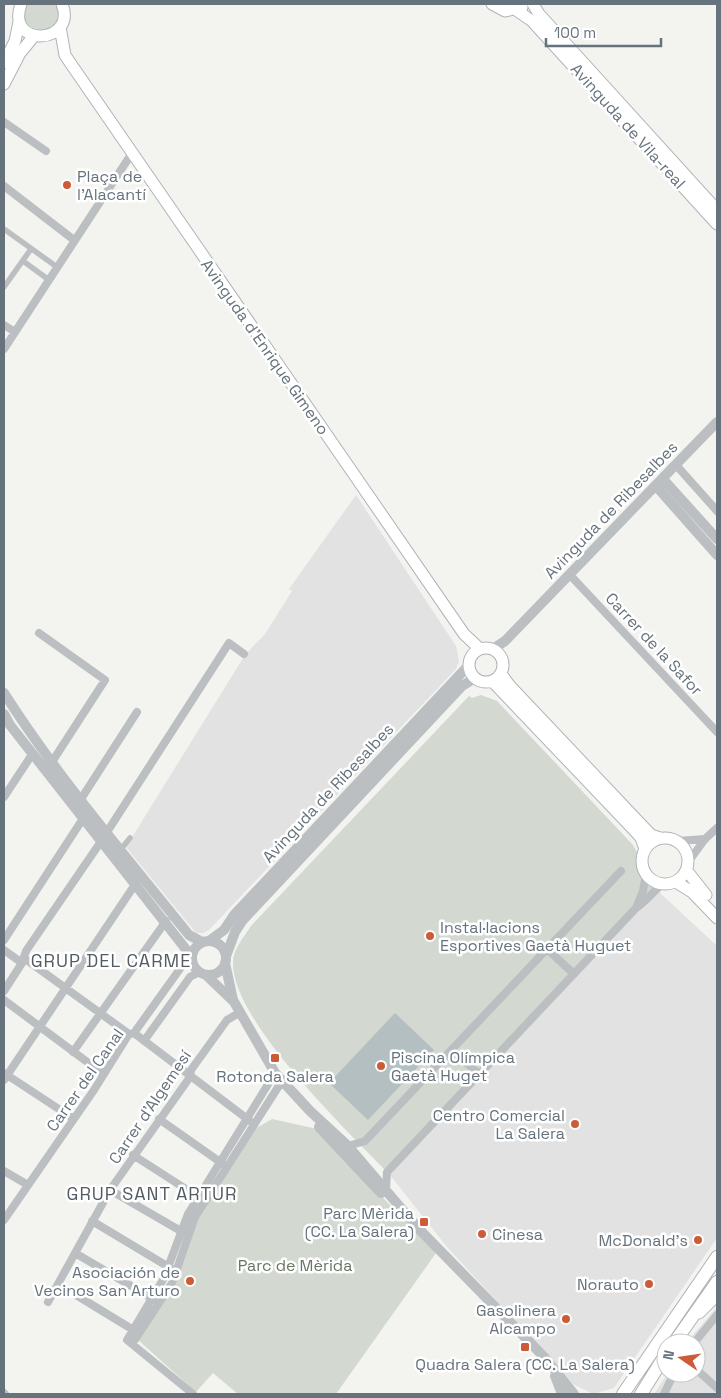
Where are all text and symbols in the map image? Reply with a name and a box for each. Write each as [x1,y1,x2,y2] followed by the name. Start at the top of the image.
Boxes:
[546,15,661,47] scale bar
[554,23,596,42] text: 100 m
[566,59,690,193] street label: Avinguda de Vila-real
[77,166,146,205] place label: Plaça de l'Alacantí
[61,179,73,191] marker: Plaça de l'Alacantí
[196,255,334,439] street label: Avinguda d'Enrique Gimeno
[540,437,682,583] street label: Avinguda de Ribesalbes
[601,588,707,700] street label: Carrer de la Safor
[258,719,398,867] street label: Avinguda de Ribesalbes
[440,917,631,956] place label: Instal·lacions Esportives Gaetà Huguet
[424,930,436,942] marker: Instal·lacions Esportives Gaetà Huguet
[31,949,191,972] district label: GRUP DEL CARME
[42,1024,128,1136] street label: Carrer del Canal
[104,1046,196,1168] street label: Carrer d'Algemesí
[391,1047,515,1086] place label: Piscina Olímpica Gaetà Huget
[269,1052,281,1064] marker: Rotonda Salera
[375,1060,387,1072] marker: Piscina Olímpica Gaetà Huget
[216,1066,334,1087] place label: Rotonda Salera
[433,1105,565,1144] place label: Centro Comercial La Salera
[569,1118,581,1130] marker: Centro Comercial La Salera
[67,1182,237,1205] district label: GRUP SANT ARTUR
[305,1203,414,1242] place label: Parc Mèrida (CC. La Salera)
[418,1216,430,1228] marker: Parc Mèrida (CC. La Salera)
[492,1224,543,1245] place label: Cinesa
[476,1228,488,1240] marker: Cinesa
[598,1230,688,1251] place label: McDonald's
[692,1234,704,1246] marker: McDonald's
[238,1255,352,1276] park label: Parc de Mèrida
[34,1262,180,1301] place label: Asociación de Vecinos San Arturo
[577,1274,639,1295] place label: Norauto
[184,1275,196,1287] marker: Asociación de Vecinos San Arturo
[643,1278,655,1290] marker: Norauto
[476,1300,556,1339] place label: Gasolinera Alcampo
[560,1313,572,1325] marker: Gasolinera Alcampo
[656,1333,706,1383] north arrow
[519,1341,531,1353] marker: Quadra Salera (CC. La Salera)
[659,1348,678,1362] text: N
[415,1354,635,1375] place label: Quadra Salera (CC. La Salera)

